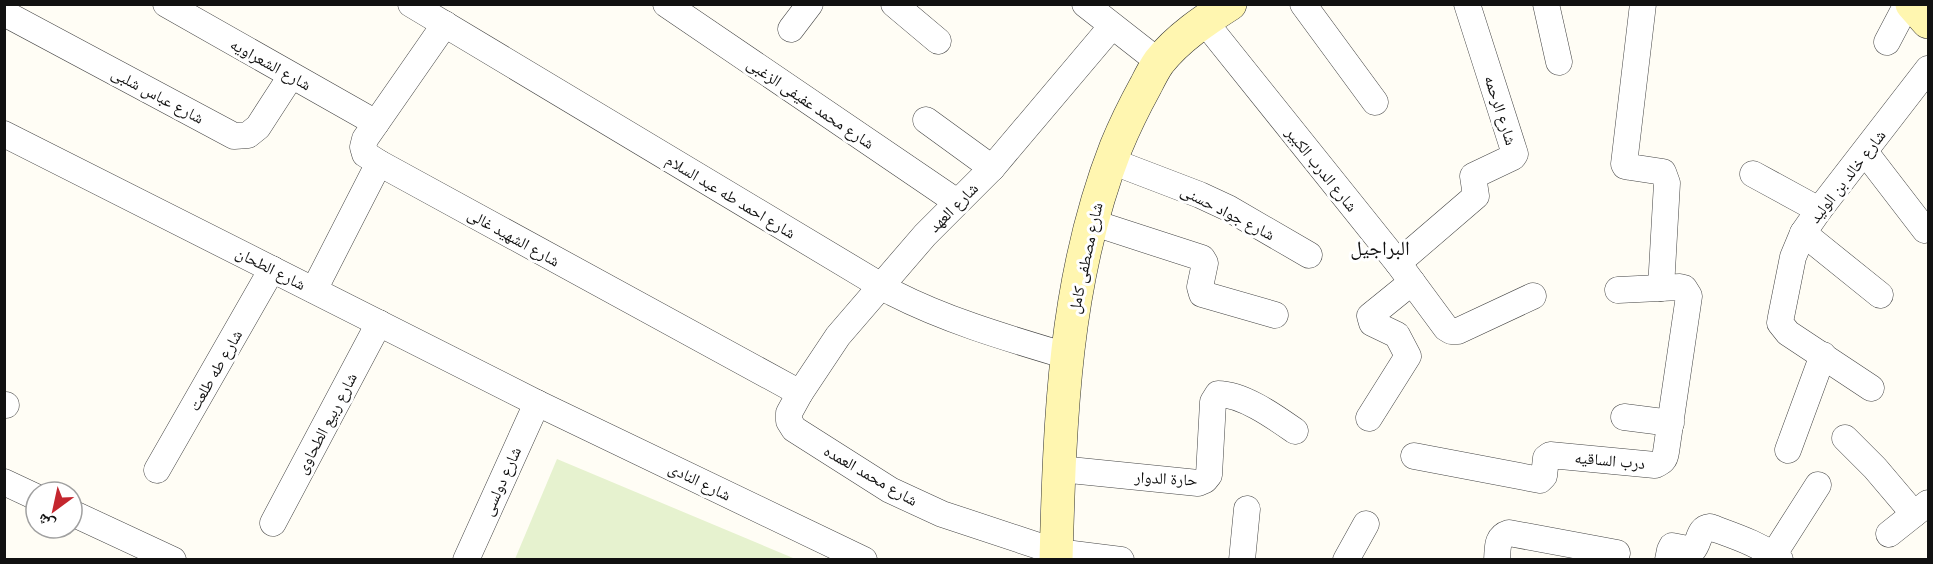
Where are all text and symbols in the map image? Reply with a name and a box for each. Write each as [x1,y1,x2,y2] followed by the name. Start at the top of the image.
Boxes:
[227,35,314,95] street label: شارع الشعراويه
[743,55,877,154] street label: شارع محمد عفيفى الزغبى
[108,64,207,129] street label: شارع عباس شلبى
[1479,73,1520,148] street label: شارع الرحمه
[1280,123,1361,216] street label: شارع الدرب الكبير
[1806,127,1890,227] street label: شارع خالد بن الوليد
[662,151,799,244] street label: شارع احمد طه عبد السلام
[925,179,983,237] street label: شارع العهد
[1177,181,1278,245] street label: شارع جواد حسنى
[1065,201,1107,315] street label: شارع مصطفى كامل
[464,205,563,271] street label: شارع الشهيد غالى
[1350,237,1410,260] district label: البراجيل
[232,244,308,295] street label: شارع الطحان
[185,327,247,415] street label: شارع طه طلعت
[293,370,362,477] street label: شارع ربيع الطحاوى
[820,442,921,511] street label: شارع محمد العمده
[479,444,526,519] street label: شارع دولسى
[1574,449,1646,473] street label: درب الساقيه
[665,459,734,506] street label: شارع النادى
[1133,468,1198,490] street label: حارة الدوار
[24,480,84,540] north arrow
[34,510,58,534] text: ش

